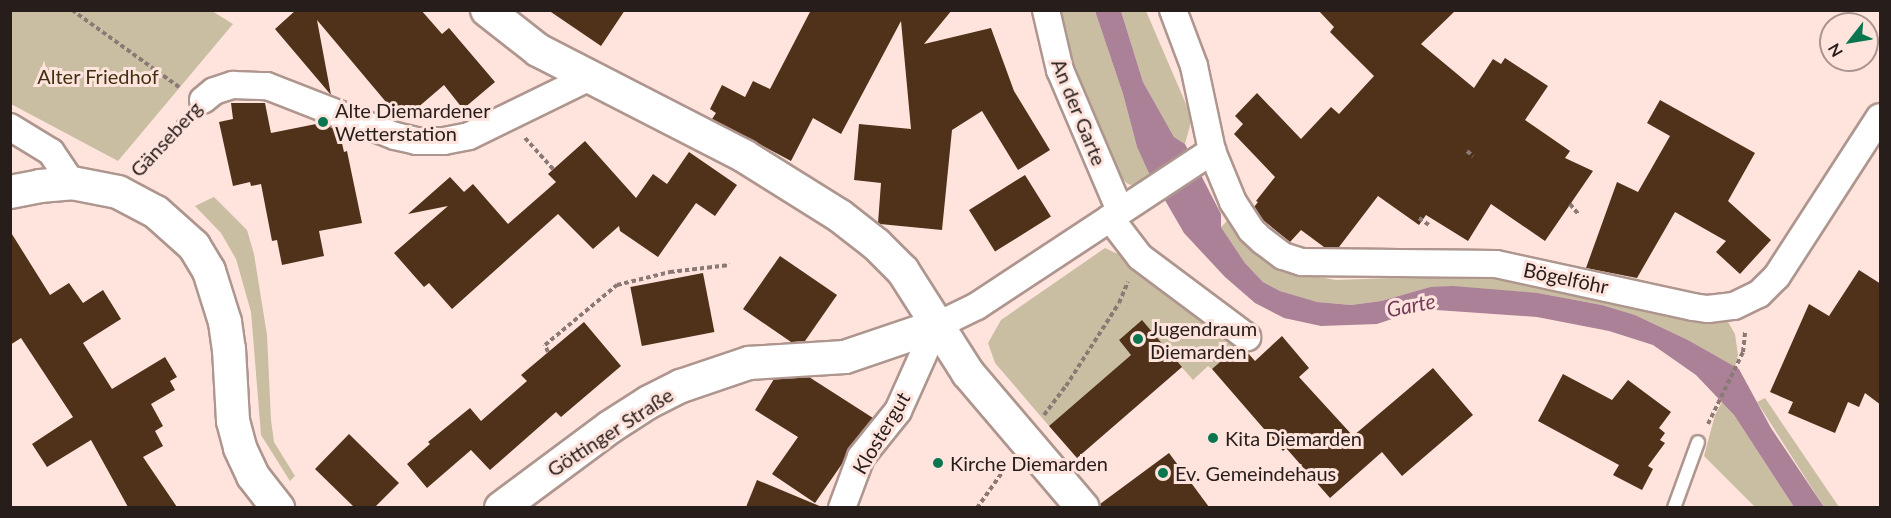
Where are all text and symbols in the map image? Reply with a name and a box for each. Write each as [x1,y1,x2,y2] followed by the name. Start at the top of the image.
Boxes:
[1819,12,1879,72] north arrow
[1824,40,1846,61] text: N
[1047,55,1111,169] street label: An der Garte
[37,64,159,88] park label: Alter Friedhof
[125,96,207,182] street label: Gänseberg
[335,98,490,145] place label: Alte Diemardener Wetterstation
[316,115,330,129] marker: Alte Diemardener Wetterstation
[1521,257,1611,299] street label: Bögelföhr
[1384,288,1438,322] water label: Garte
[1150,316,1257,363] place label: Jugendraum Diemarden
[1131,332,1145,346] marker: Jugendraum Diemarden
[542,382,678,482] street label: Göttinger Straße
[847,388,915,478] street label: Klostergut
[1225,426,1362,450] place label: Kita Diemarden
[1206,431,1220,445] marker: Kita Diemarden
[950,451,1108,475] place label: Kirche Diemarden
[931,456,945,470] marker: Kirche Diemarden
[1175,461,1336,485] place label: Ev. Gemeindehaus
[1156,466,1170,480] marker: Ev. Gemeindehaus

